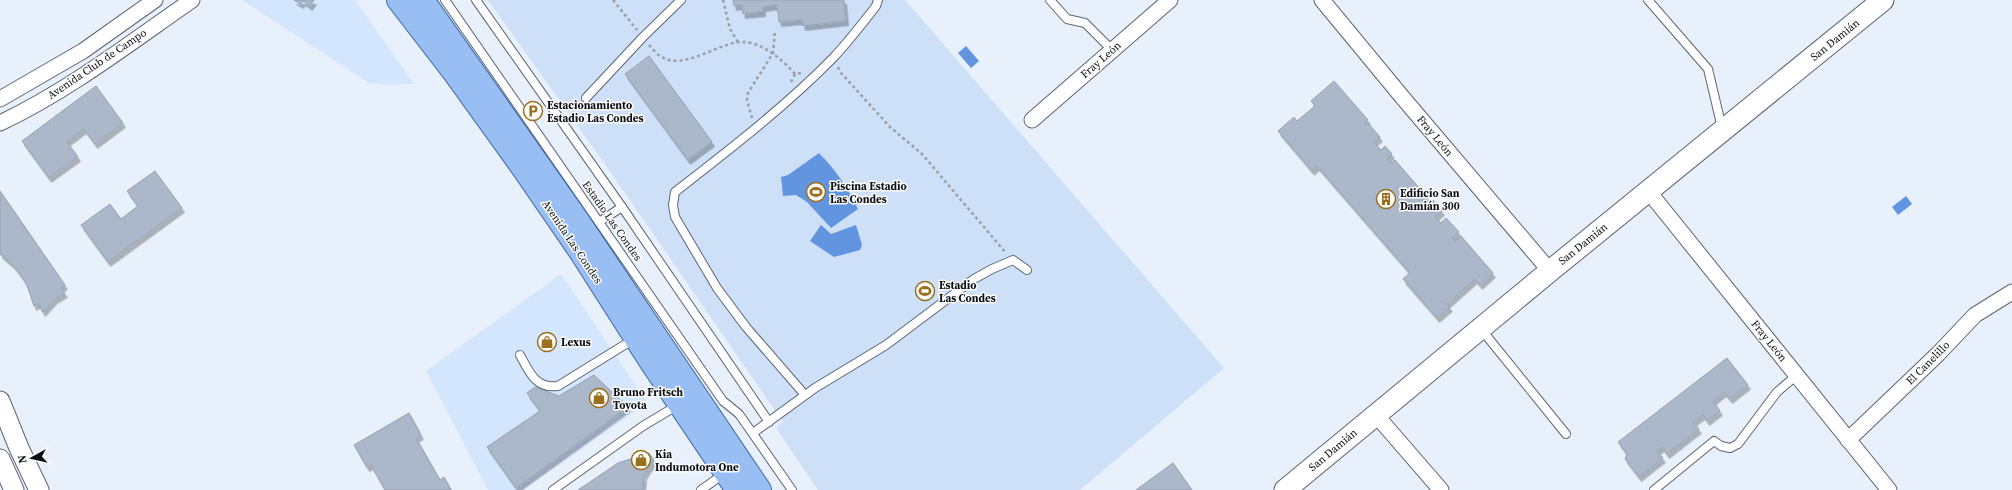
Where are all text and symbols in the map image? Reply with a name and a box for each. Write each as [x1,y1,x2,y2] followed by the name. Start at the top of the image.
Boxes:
[1807,15,1863,64] street label: San Damián
[45,25,149,103] street label: Avenida Club de Campo
[1078,38,1125,82] street label: Fray León
[547,98,644,126] place label: Estacionamiento Estadio Las Condes
[522,100,544,122] parking icon: Estacionamiento Estadio Las Condes
[1413,112,1457,160] street label: Fray León
[579,178,645,264] street label: Estadio Las Condes
[830,179,907,207] place label: Piscina Estadio Las Condes
[805,181,827,203] sports icon: Piscina Estadio Las Condes
[1400,186,1460,214] place label: Edificio San Damián 300
[1375,188,1397,210] building icon: Edificio San Damián 300
[538,197,606,287] street label: Avenida Las Condes
[1555,219,1611,268] street label: San Damián
[939,278,996,306] place label: Estadio Las Condes
[914,280,936,302] sports icon: Estadio Las Condes
[1748,317,1791,365] street label: Fray León
[536,331,558,353] shop icon: Lexus
[561,335,591,350] place label: Lexus
[1903,338,1953,388] street label: El Canelillo
[613,385,683,413] place label: Bruno Fritsch Toyota
[588,387,610,409] shop icon: Bruno Fritsch Toyota
[1306,425,1361,475] street label: San Damián
[12,438,52,478] north arrow
[655,447,739,475] place label: Kia Indumotora One
[630,449,652,471] shop icon: Kia Indumotora One
[15,454,31,464] text: N

